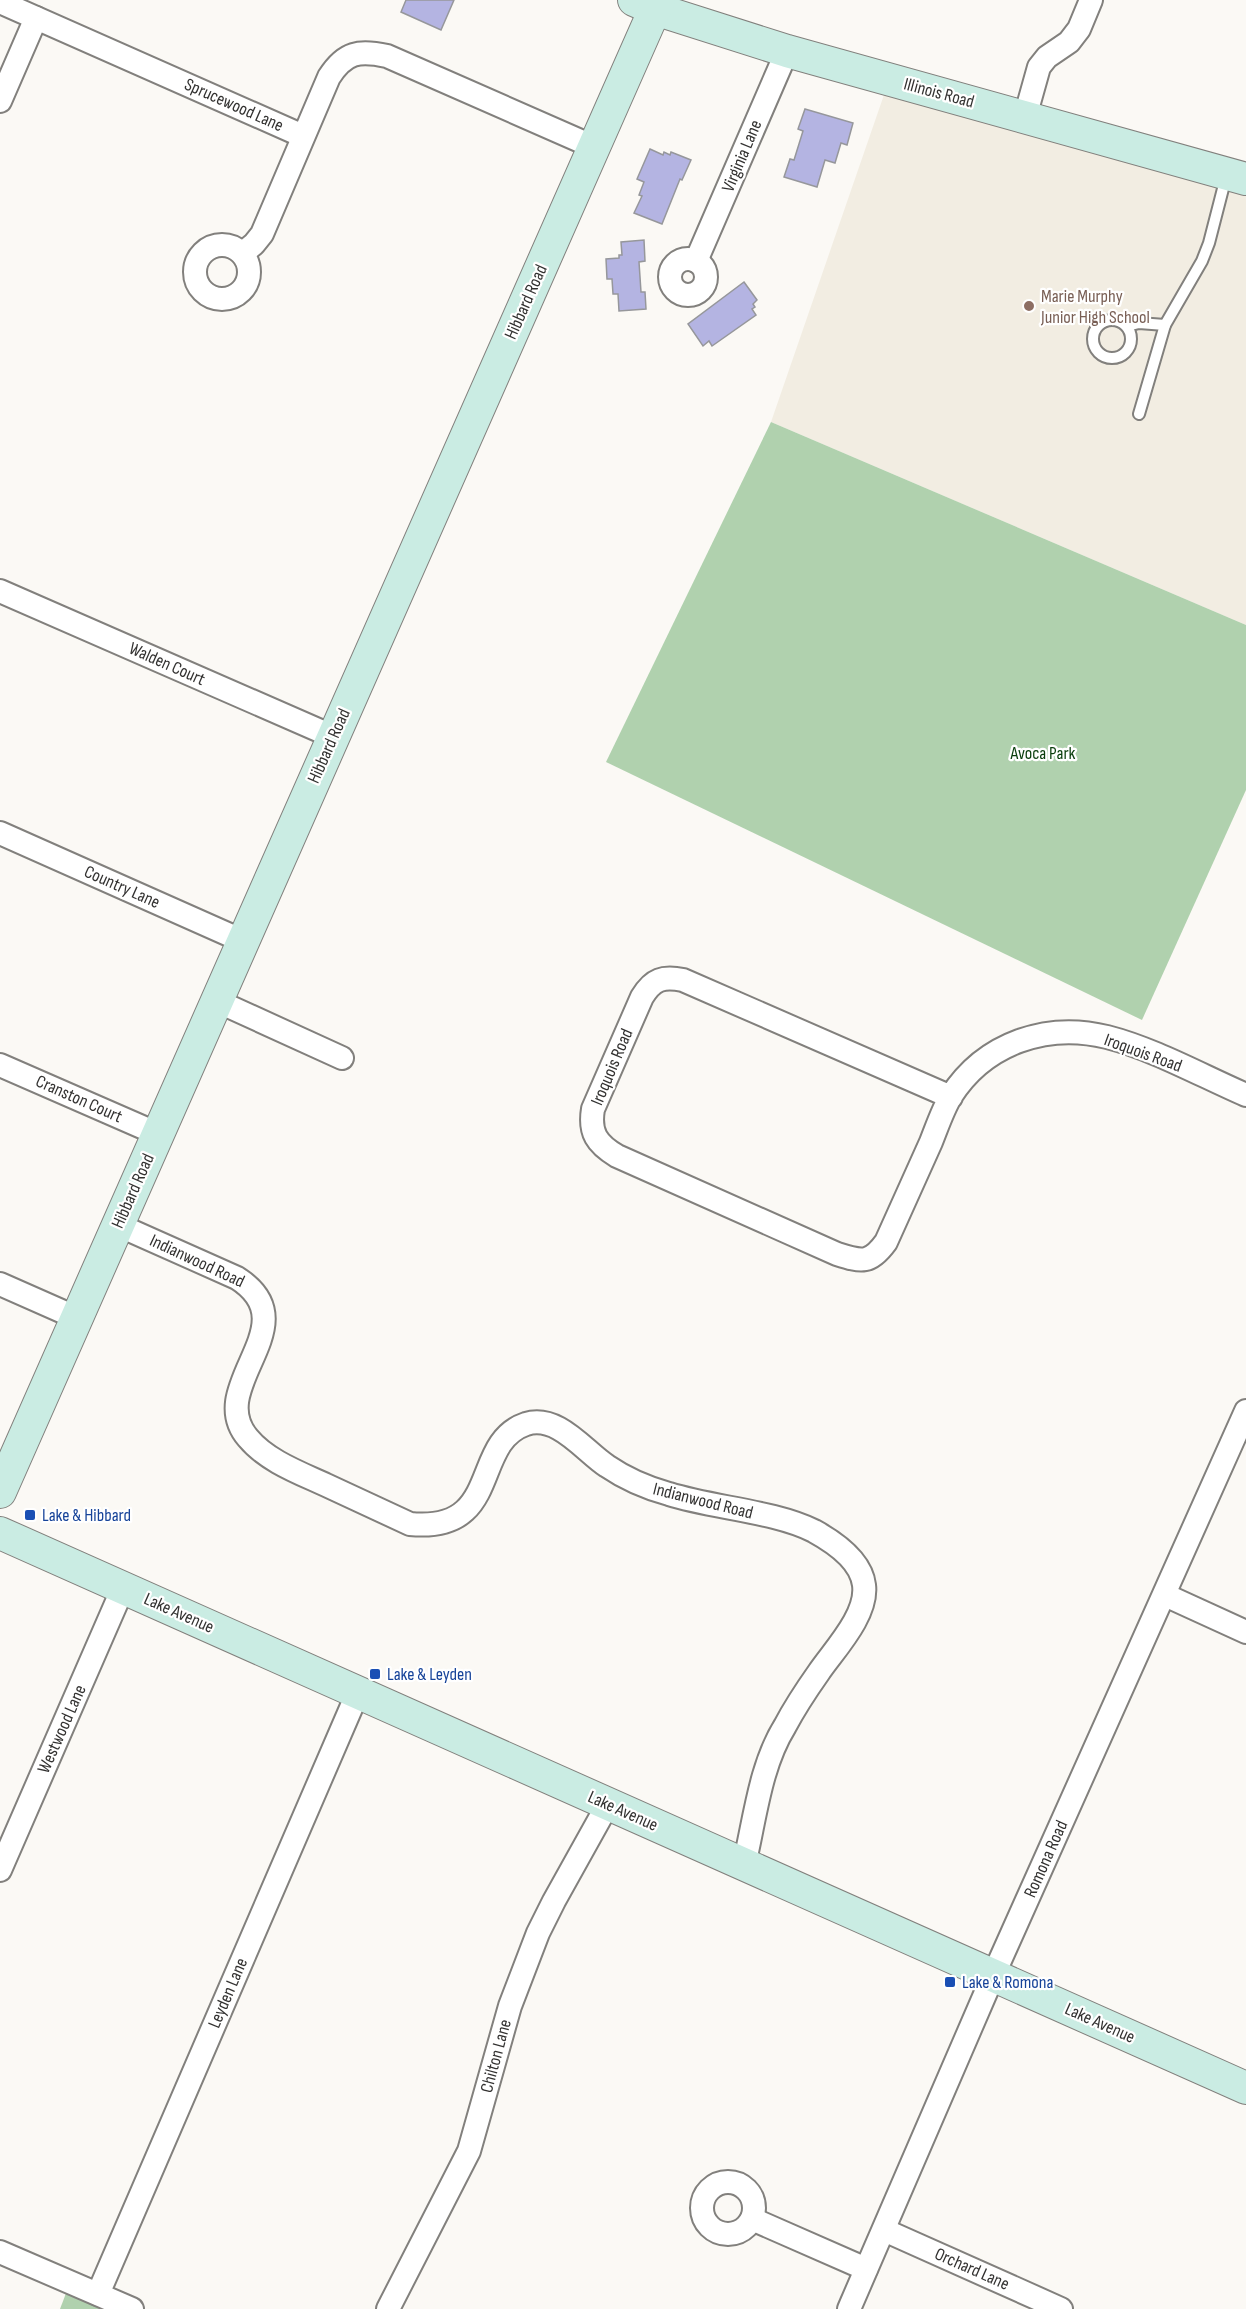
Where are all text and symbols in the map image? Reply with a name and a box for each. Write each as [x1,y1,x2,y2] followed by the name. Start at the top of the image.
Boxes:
[181,74,287,136] street label: Sprucewood Lane
[902,74,976,112] street label: Illinois Road
[717,117,767,195] street label: Virginia Lane
[500,261,552,343] street label: Hibbard Road
[1040,286,1150,328] place label: Marie Murphy Junior High School
[1022,299,1036,313] marker: Marie Murphy Junior High School
[126,638,209,690] street label: Walden Court
[303,705,355,787] street label: Hibbard Road
[1010,743,1076,764] park label: Avoca Park
[81,861,163,913] street label: Country Lane
[586,1026,638,1108] street label: Iroquois Road
[1101,1029,1185,1077] street label: Iroquois Road
[32,1071,126,1128] street label: Cranston Court
[107,1150,159,1232] street label: Hibbard Road
[146,1230,248,1292] street label: Indianwood Road
[651,1478,755,1524] street label: Indianwood Road
[42,1505,131,1526] place label: Lake & Hibbard
[23,1508,37,1522] marker: Lake & Hibbard
[141,1588,217,1638] street label: Lake Avenue
[387,1664,472,1685] place label: Lake & Leyden
[368,1667,382,1681] marker: Lake & Leyden
[33,1682,91,1776] street label: Westwood Lane
[585,1786,661,1836] street label: Lake Avenue
[1020,1817,1072,1901] street label: Romona Road
[204,1955,252,2031] street label: Leyden Lane
[962,1972,1054,1993] place label: Lake & Romona
[943,1975,957,1989] marker: Lake & Romona
[1062,1998,1138,2048] street label: Lake Avenue
[476,2017,516,2095] street label: Chilton Lane
[931,2243,1013,2295] street label: Orchard Lane

